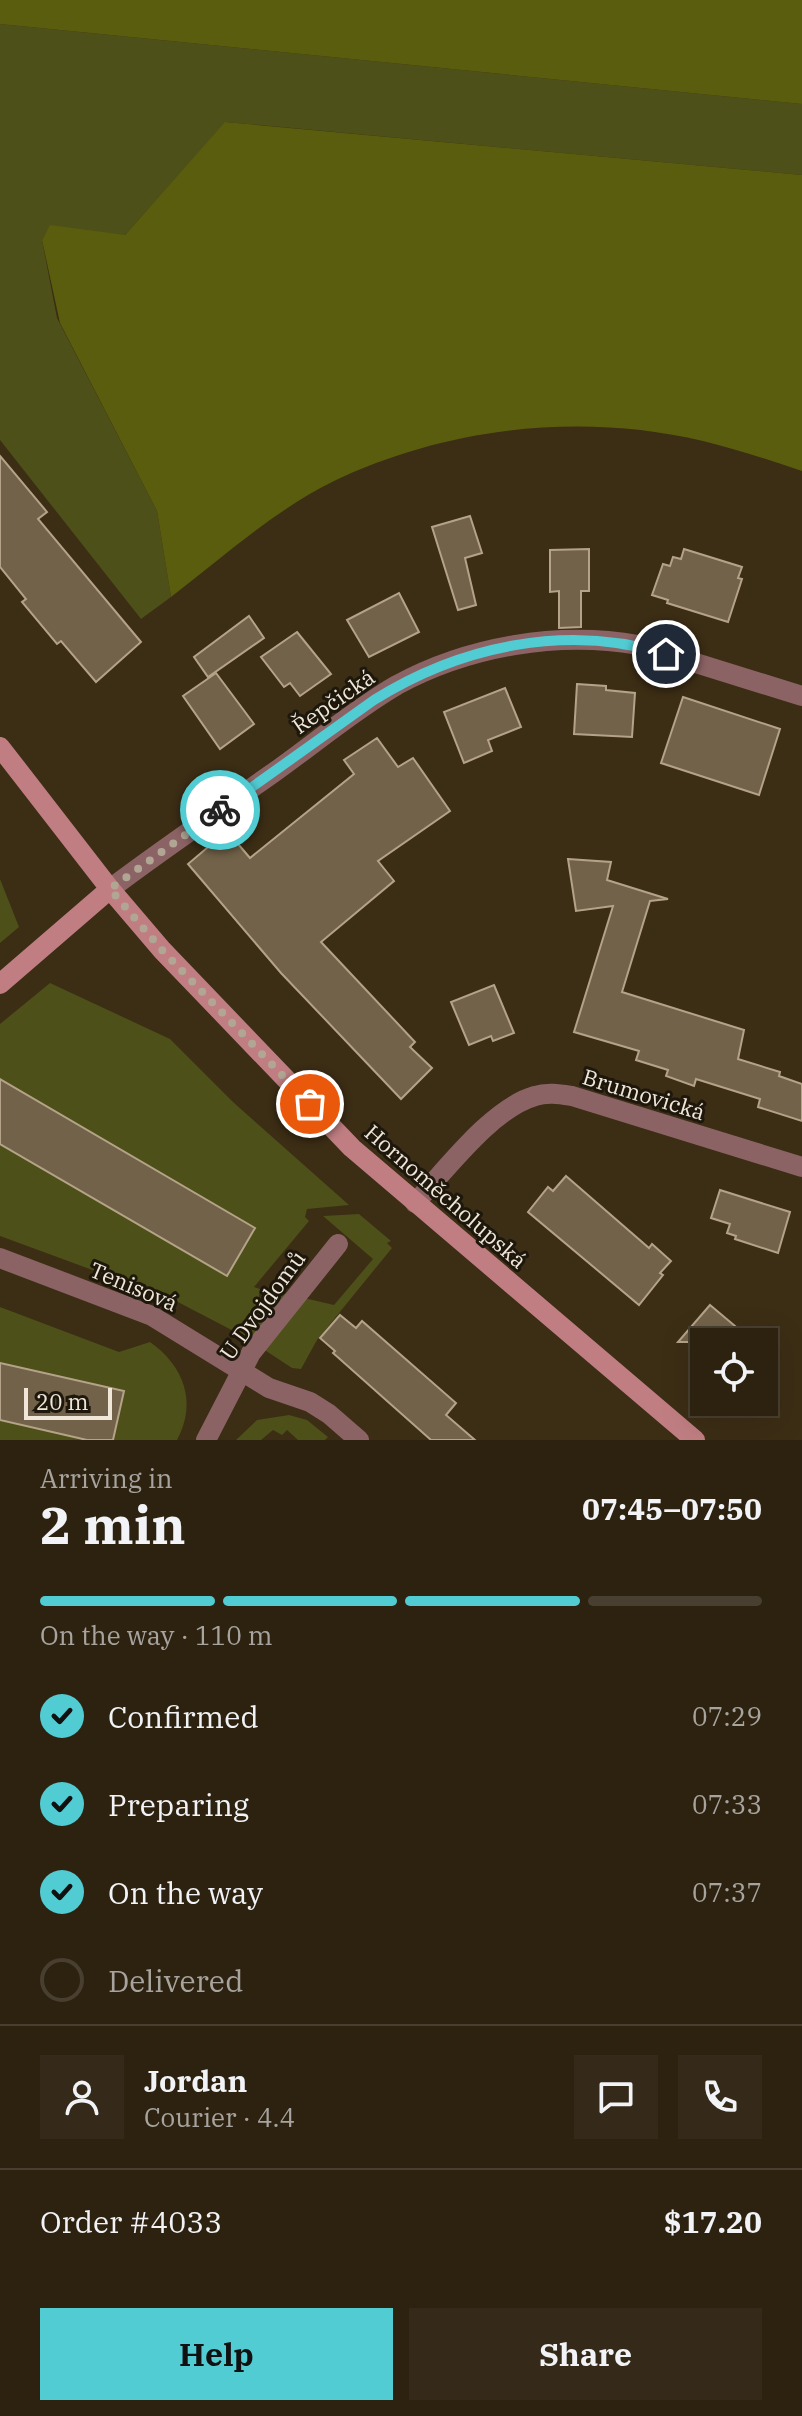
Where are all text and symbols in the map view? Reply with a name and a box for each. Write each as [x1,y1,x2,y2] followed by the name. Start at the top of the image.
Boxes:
[632,620,700,688] pin
[644,632,688,676] icon: home
[286,662,380,740] street label: Řepčická
[180,770,260,850] courier
[198,788,242,832] icon: bike
[579,1062,709,1126] street label: Brumovická
[276,1070,344,1138] pin
[288,1082,332,1126] icon: bag
[359,1118,533,1274] street label: Hornoměcholupská
[213,1245,311,1365] street label: U Dvojdomů
[86,1255,182,1317] street label: Tenisová
[690,1328,778,1416] map controls
[690,1328,778,1416] button: locate
[24,1384,112,1420] scale bar
[36,1387,88,1416] text: 20 m
[40,1461,173,1495] text: Arriving in
[582,1489,762,1528] text: 07:45–07:50
[40,1491,186,1558] text: 2 min
[40,1618,273,1652] text: On the way · 110 m
[40,1694,84,1738] icon: check
[108,1697,259,1736] text: Confirmed
[692,1699,762,1733] text: 07:29
[40,1782,84,1826] icon: check
[108,1785,249,1824] text: Preparing
[692,1787,762,1821] text: 07:33
[40,1870,84,1914] icon: check
[108,1873,263,1912] text: On the way
[692,1875,762,1909] text: 07:37
[108,1961,243,2000] text: Delivered
[40,2055,124,2139] button: person
[574,2055,658,2139] button: chat
[678,2055,762,2139] button: phone
[144,2061,247,2100] text: Jordan
[144,2100,295,2134] text: Courier · 4.4
[40,2202,222,2241] text: Order #4033
[664,2202,762,2241] text: $17.20
[40,2308,393,2400] button: Help
[409,2308,762,2400] button: Share

